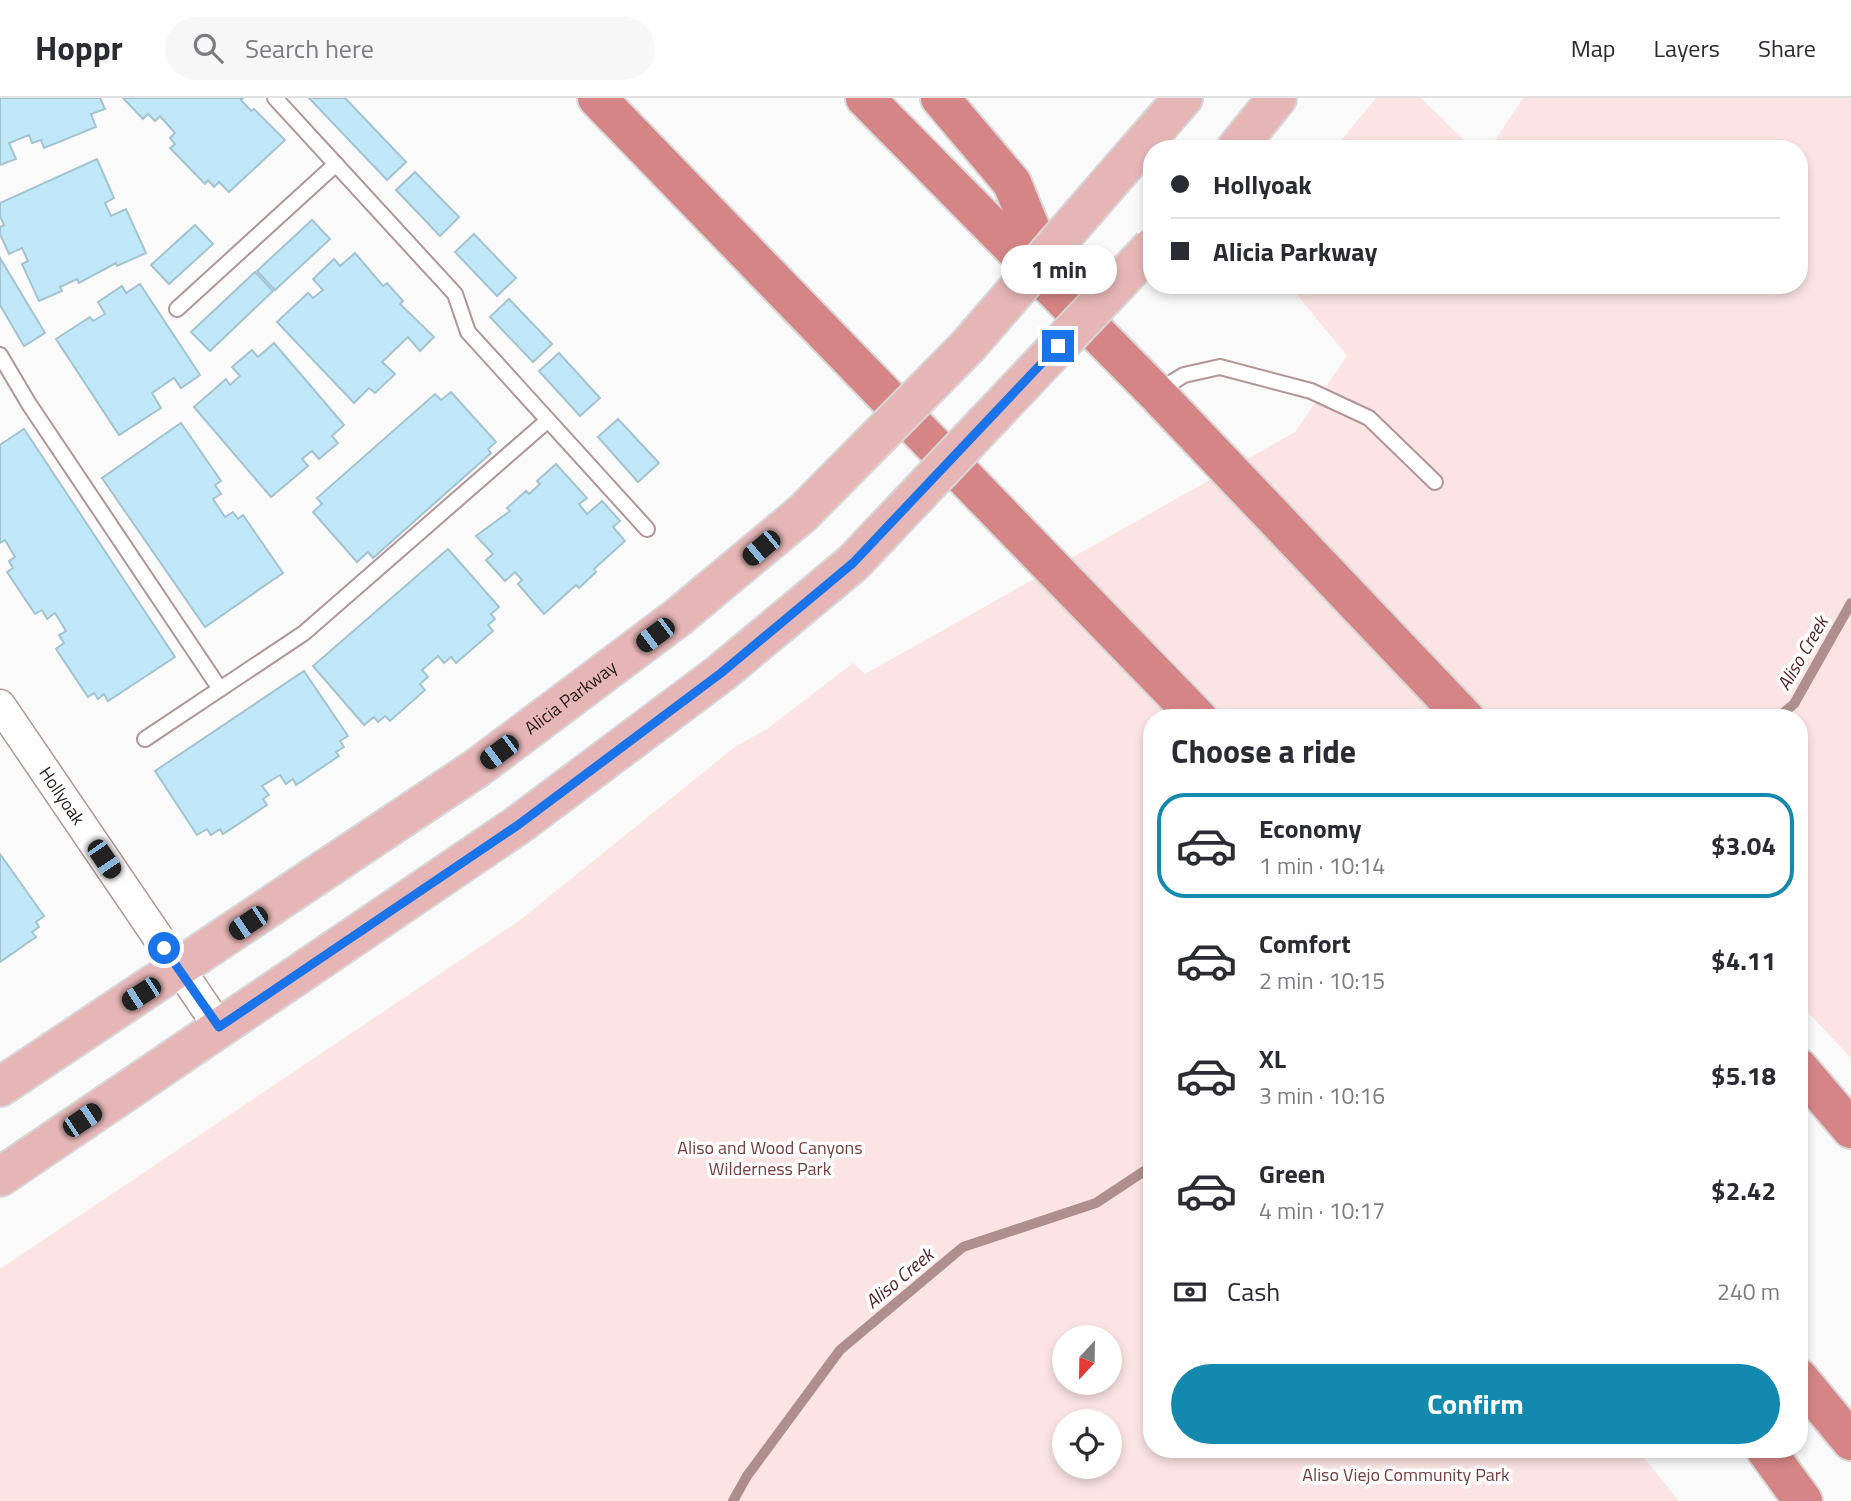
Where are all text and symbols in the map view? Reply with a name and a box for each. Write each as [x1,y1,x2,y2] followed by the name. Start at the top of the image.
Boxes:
[165,17,655,80] search box
[35,23,123,73] text: Hoppr
[189,29,227,67] icon: search
[245,29,374,68] text: Search here
[1571,30,1616,66] text: Map
[1654,30,1720,66] text: Layers
[1758,30,1816,66] text: Share
[1213,165,1312,204] text: Hollyoak
[1213,232,1377,271] text: Alicia Parkway
[1000,244,1116,294] callout: 1 min
[1031,252,1087,287] text: 1 min
[1042,330,1074,362] route end
[739,526,784,570] car
[1769,608,1836,695] water label: Aliso Creek
[632,614,679,656] car
[519,653,623,741] street label: Alicia Parkway
[1171,727,1356,775] text: Choose a ride
[476,731,523,773] car
[33,761,92,831] street label: Hollyoak
[1259,809,1361,848] text: Economy
[1175,814,1238,877] icon: car
[1711,826,1776,865] text: $3.04
[84,836,125,882] car
[1259,848,1385,883] text: 1 min · 10:14
[225,903,272,943] car
[1259,924,1351,963] text: Comfort
[1175,929,1238,992] icon: car
[148,932,180,964] route start
[1711,941,1776,980] text: $4.11
[1259,963,1385,998] text: 2 min · 10:15
[118,974,165,1014] car
[1259,1039,1286,1078] text: XL
[1175,1044,1238,1107] icon: car
[1711,1056,1776,1095] text: $5.18
[1259,1078,1385,1113] text: 3 min · 10:16
[59,1100,106,1140] car
[677,1134,863,1182] park label: Aliso and Wood Canyons Wilderness Park
[1259,1154,1325,1193] text: Green
[1175,1159,1238,1222] icon: car
[1711,1171,1776,1210] text: $2.42
[1259,1193,1385,1228] text: 4 min · 10:17
[858,1239,941,1315] water label: Aliso Creek
[1227,1272,1280,1311] text: Cash
[1171,1273,1209,1311] icon: cash
[1717,1274,1780,1309] text: 240 m
[1052,1325,1122,1395] north arrow
[1052,1325,1122,1479] map controls
[1171,1364,1780,1444] button: Confirm
[1052,1409,1122,1479] button: locate
[1302,1461,1510,1488] park label: Aliso Viejo Community Park

